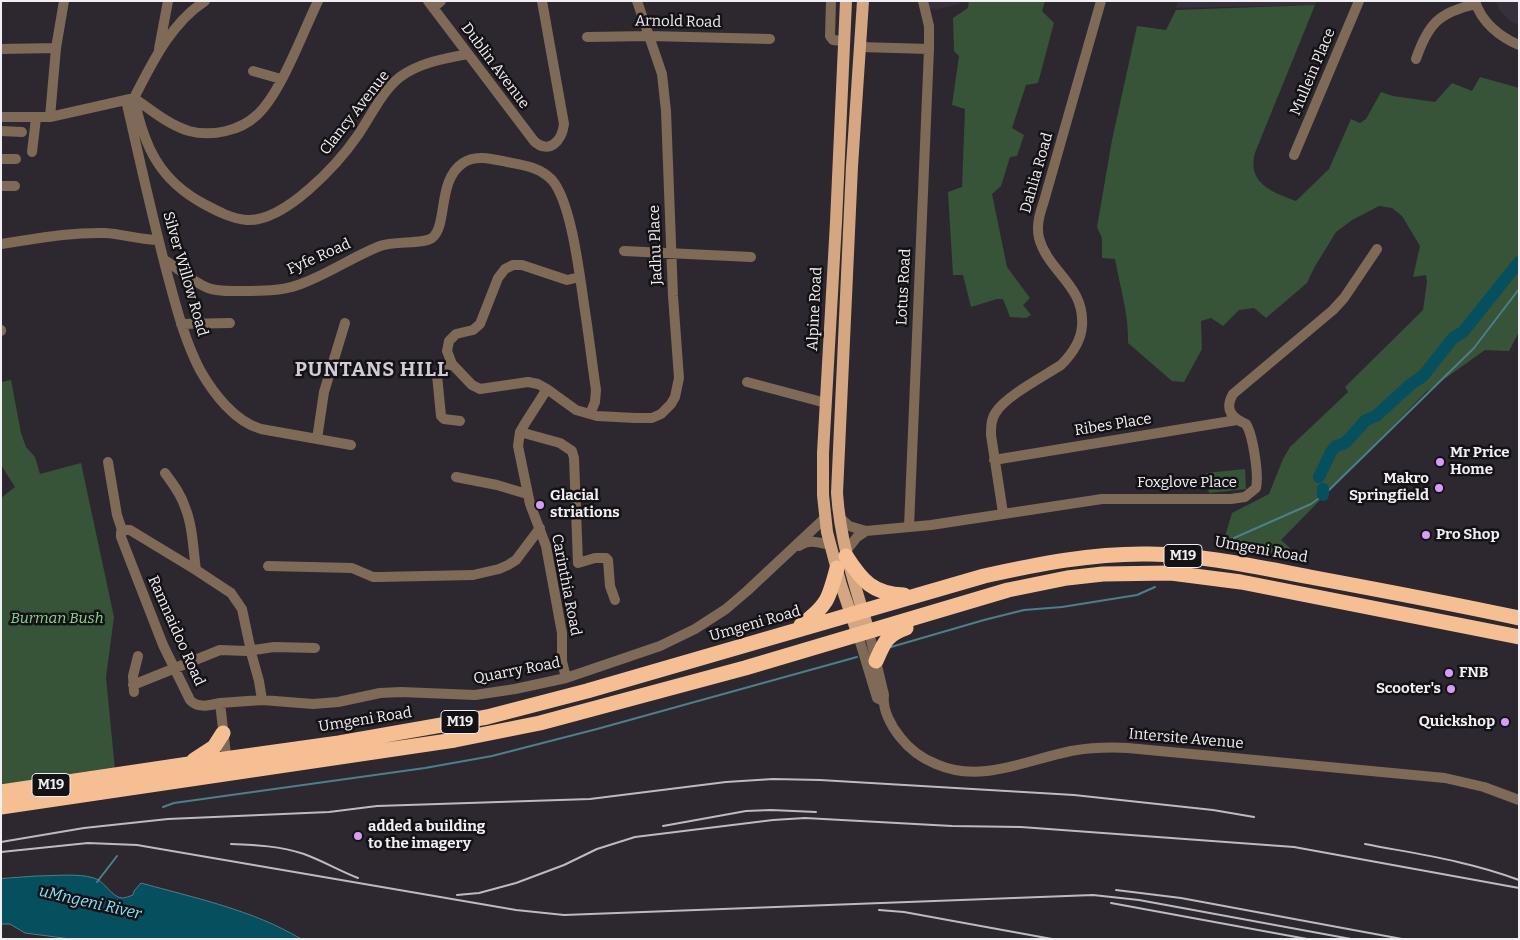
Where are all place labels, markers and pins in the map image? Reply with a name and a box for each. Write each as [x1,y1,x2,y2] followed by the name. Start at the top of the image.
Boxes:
[1450,444,1509,479] place label: Mr Price Home
[1434,456,1446,468] marker: Mr Price Home
[1349,470,1429,505] place label: Makro Springfield
[1433,482,1445,494] marker: Makro Springfield
[550,487,620,522] place label: Glacial striations
[534,499,546,511] marker: Glacial striations
[1436,526,1500,544] place label: Pro Shop
[1420,529,1432,541] marker: Pro Shop
[1459,664,1488,682] place label: FNB
[1443,667,1455,679] marker: FNB
[1376,680,1441,698] place label: Scooter's
[1445,683,1457,695] marker: Scooter's
[1419,713,1495,731] place label: Quickshop
[1499,716,1511,728] marker: Quickshop
[368,818,485,853] place label: added a building to the imagery
[352,830,364,842] marker: added a building to the imagery

